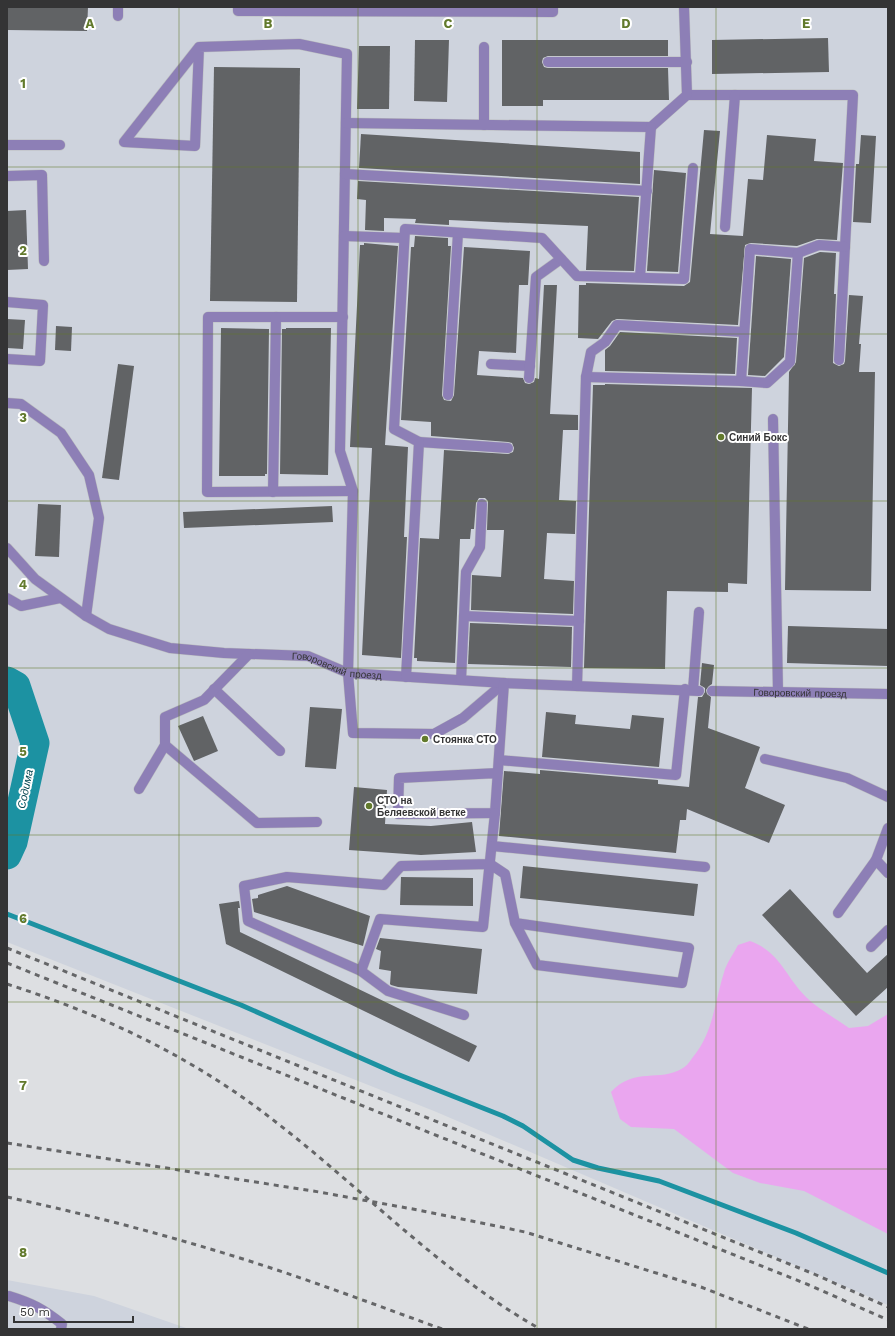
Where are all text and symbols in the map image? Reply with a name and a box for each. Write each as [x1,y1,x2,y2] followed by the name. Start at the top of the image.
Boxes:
[86,16,95,31] text: A
[264,16,273,31] text: B
[444,16,453,31] text: C
[621,16,631,31] text: D
[802,16,810,31] text: E
[20,76,26,91] text: 1
[19,243,27,258] text: 2
[19,410,27,425] text: 3
[716,432,726,442] marker: Синий Бокс
[729,432,788,443] place label: Синий Бокс
[19,577,28,592] text: 4
[292,650,382,681] street label: Говоровский проезд
[753,687,847,699] street label: Говоровский проезд
[420,734,430,744] marker: Стоянка СТО
[433,734,497,745] place label: Стоянка СТО
[19,744,27,759] text: 5
[15,768,36,810] water label: Содима
[377,795,466,818] place label: СТО на Беляевской ветке
[364,801,374,811] marker: СТО на Беляевской ветке
[19,911,27,926] text: 6
[19,1078,27,1093] text: 7
[19,1245,27,1260] text: 8
[14,1298,133,1324] scale bar
[20,1305,50,1319] text: 50 m

